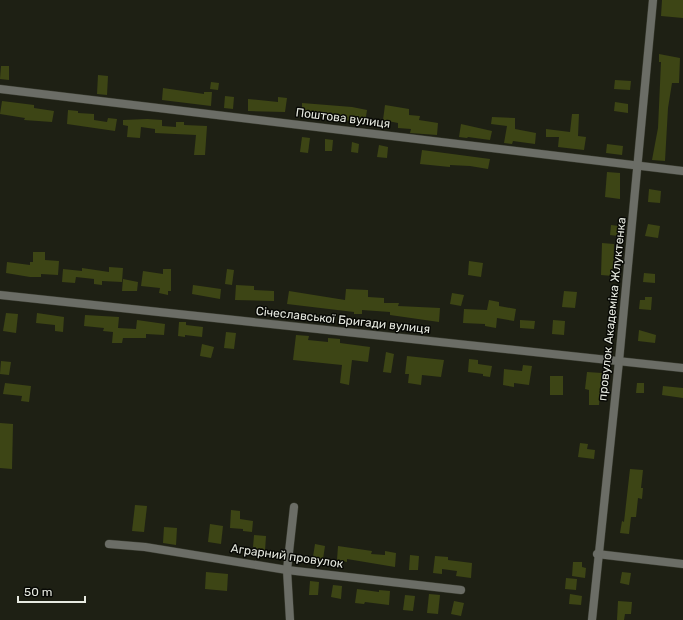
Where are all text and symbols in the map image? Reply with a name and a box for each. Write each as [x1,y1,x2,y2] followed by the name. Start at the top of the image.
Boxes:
[295,105,391,131] street label: Поштова вулиця
[595,217,629,401] street label: провулок Академіка Жлуктенка
[255,304,431,336] street label: Січеславської Бригади вулиця
[230,541,345,571] street label: Аграрний провулок
[18,578,85,604] scale bar
[24,585,52,599] text: 50 m

